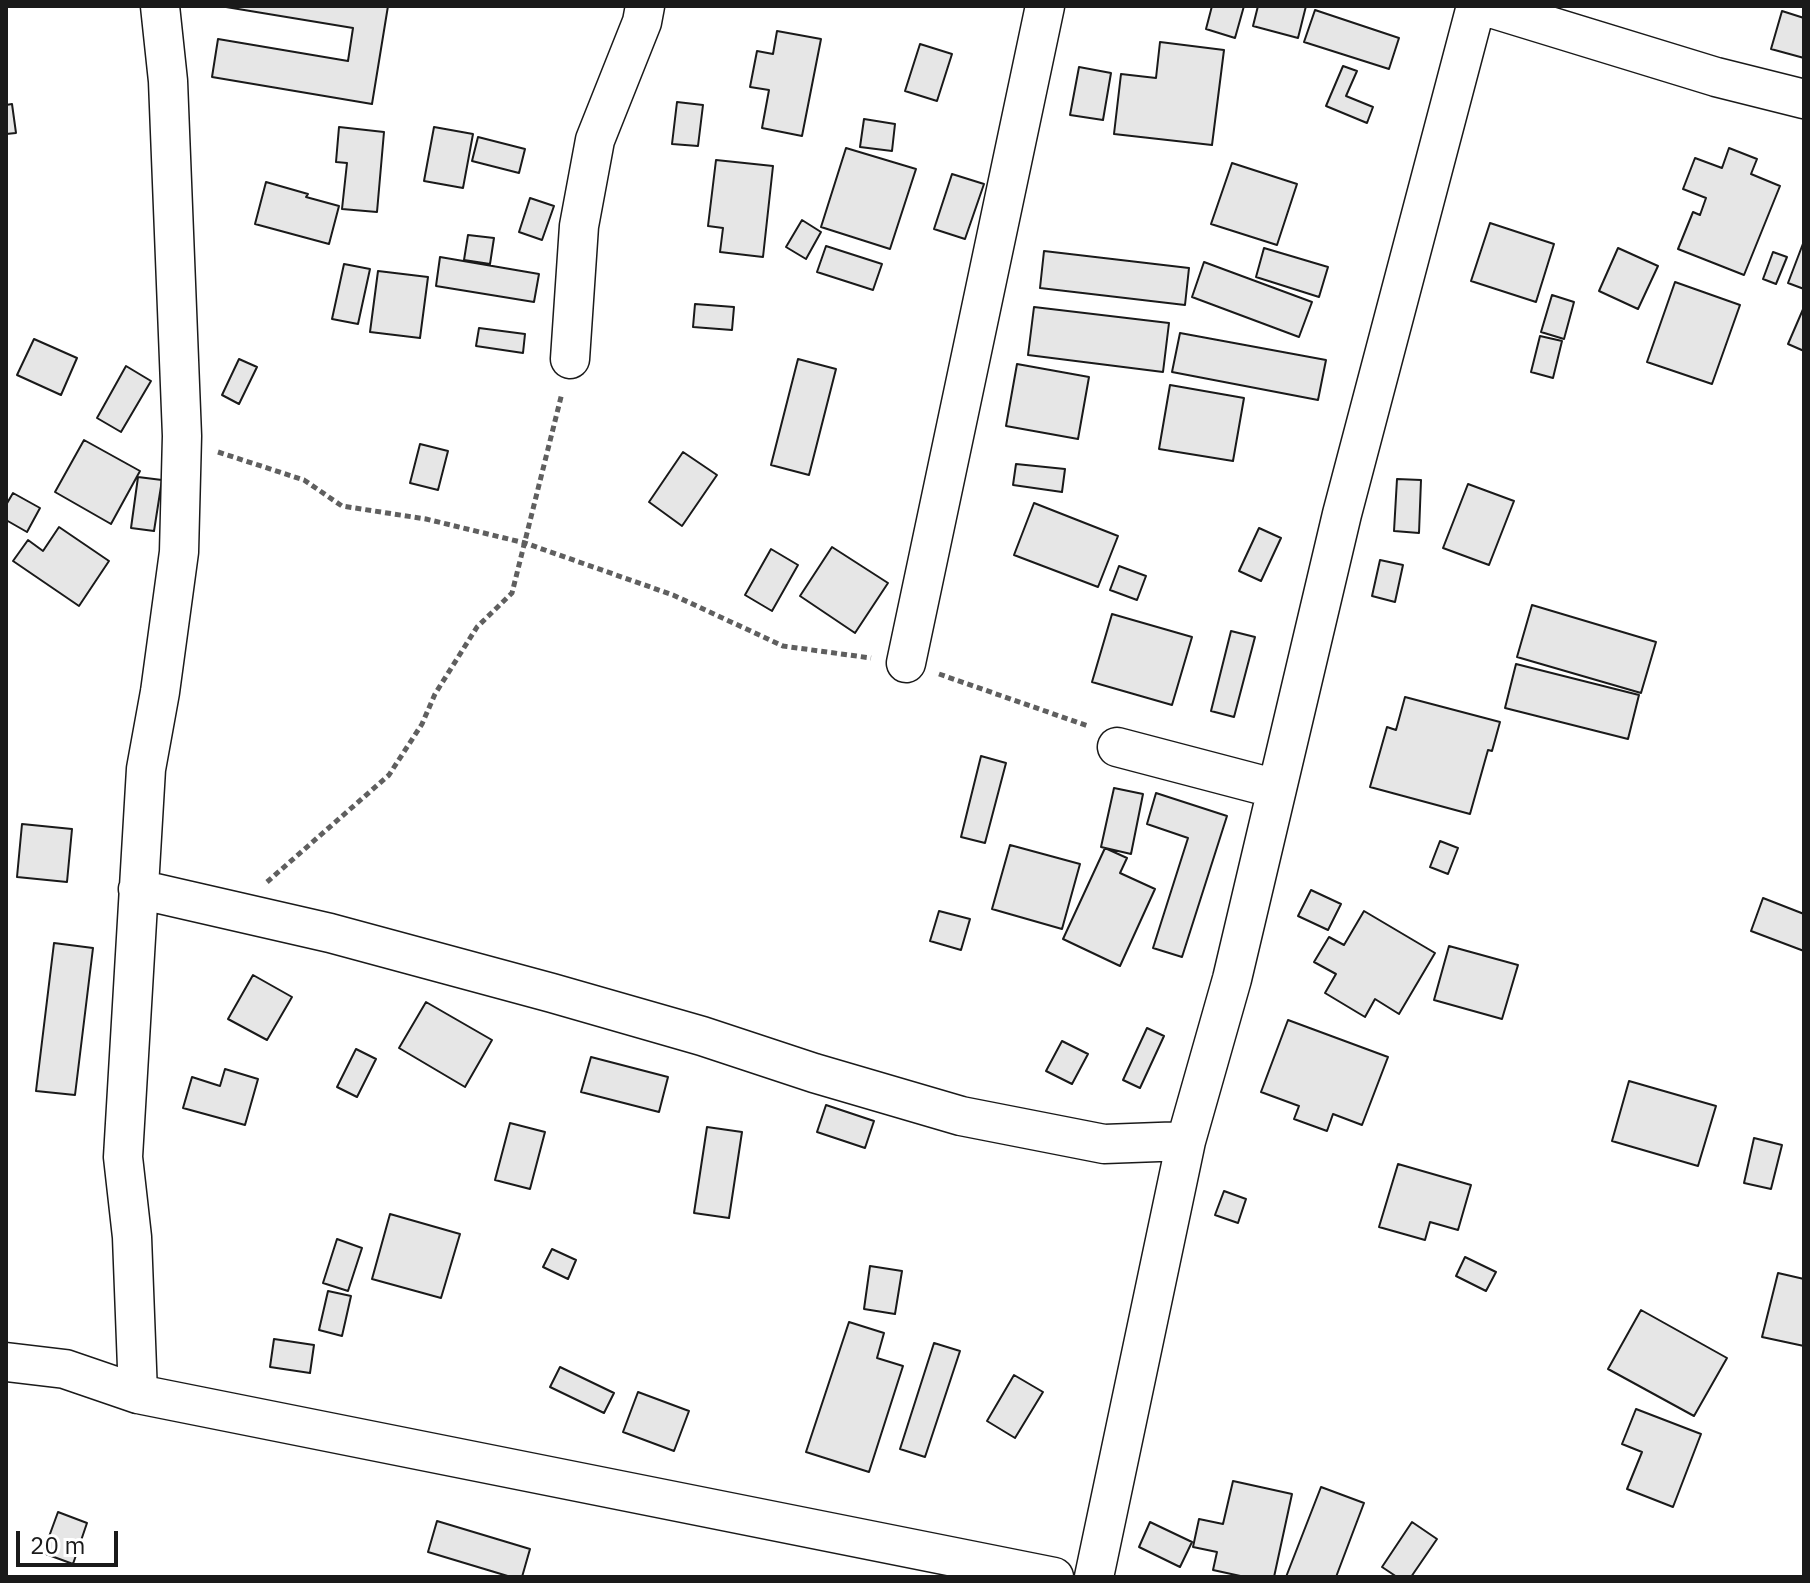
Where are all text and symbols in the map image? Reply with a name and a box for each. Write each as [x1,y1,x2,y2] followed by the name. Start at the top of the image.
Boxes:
[20,1515,122,1565] scale bar
[30,1529,85,1561] text: 20 m

